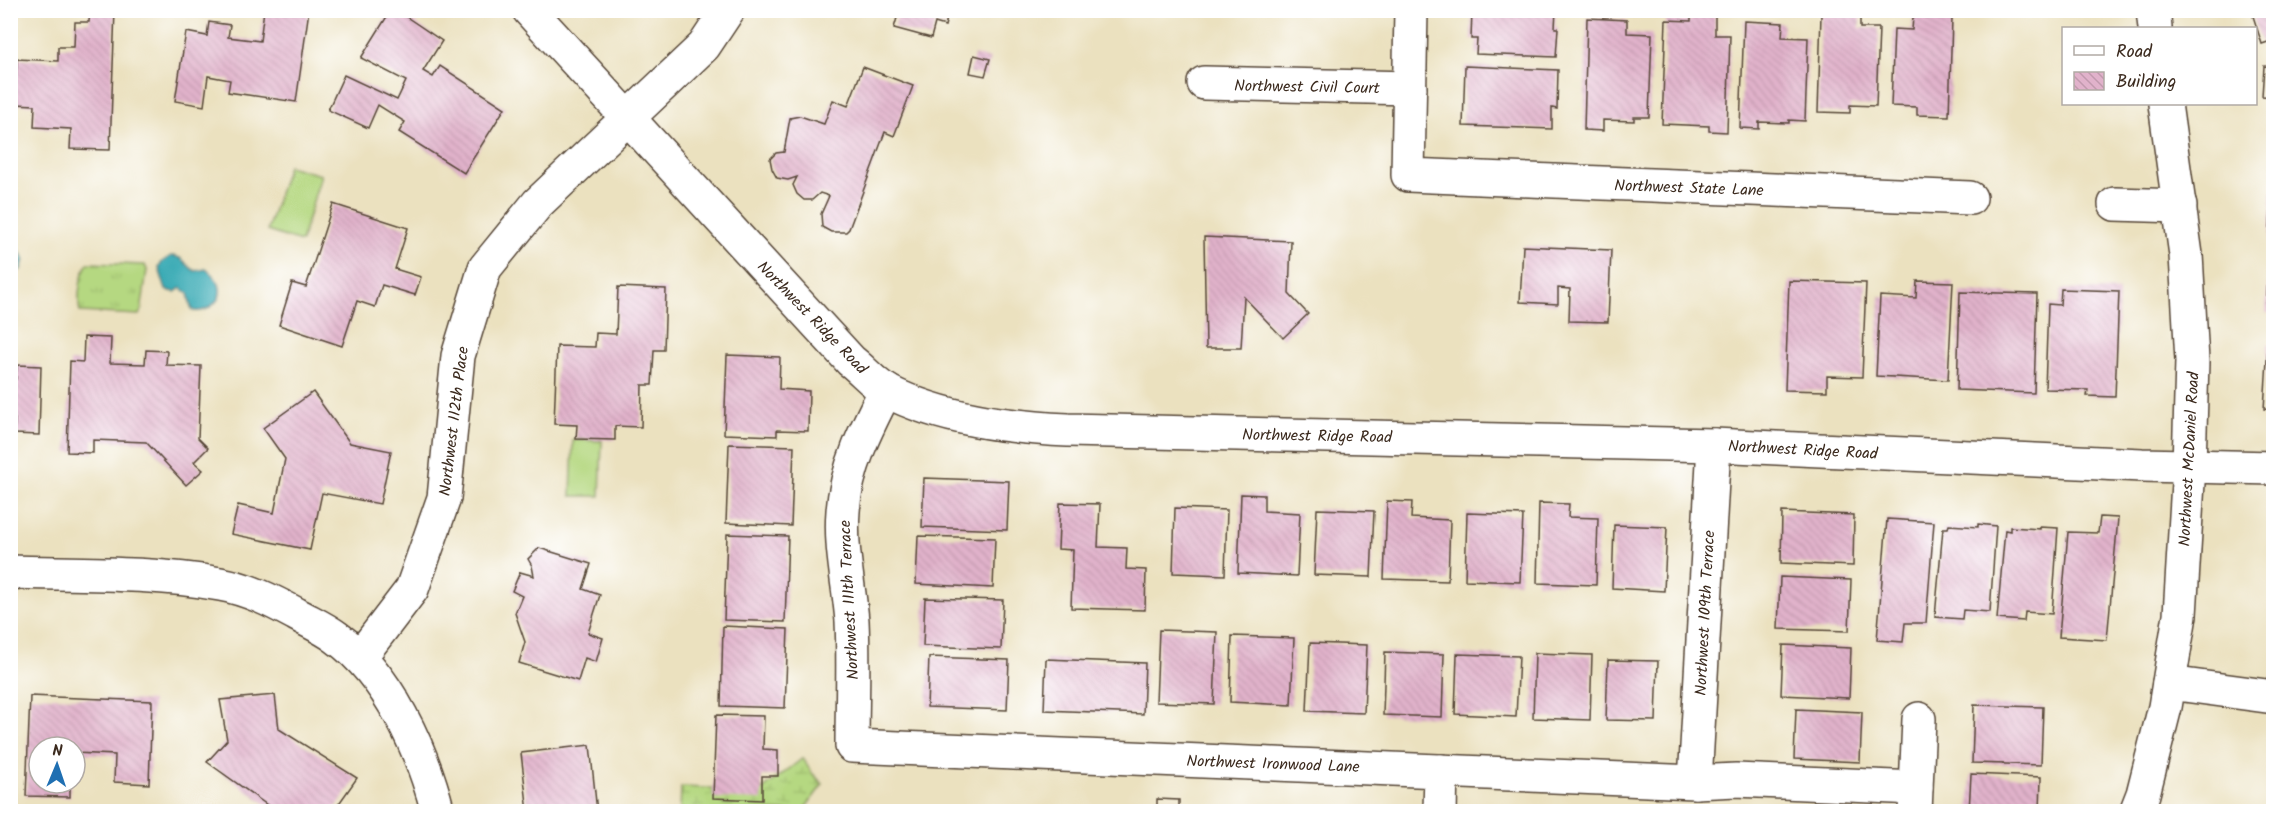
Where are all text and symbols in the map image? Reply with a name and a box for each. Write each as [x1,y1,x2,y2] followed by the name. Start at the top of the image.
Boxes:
[2062,27,2257,105] legend
[2116,38,2153,67] text: Road
[2116,68,2176,97] text: Building
[1234,74,1381,101] street label: Northwest Civil Court
[1614,173,1764,204] street label: Northwest State Lane
[751,255,874,381] street label: Northwest Ridge Road
[433,345,476,497] street label: Northwest 112th Place
[2172,370,2207,547] street label: Northwest McDaniel Road
[1242,423,1393,450] street label: Northwest Ridge Road
[1727,434,1879,467] street label: Northwest Ridge Road
[833,519,866,680] street label: Northwest 111th Terrace
[1689,530,1722,696] street label: Northwest 109th Terrace
[27,735,87,795] north arrow
[52,739,63,764] text: N
[1186,749,1360,780] street label: Northwest Ironwood Lane

